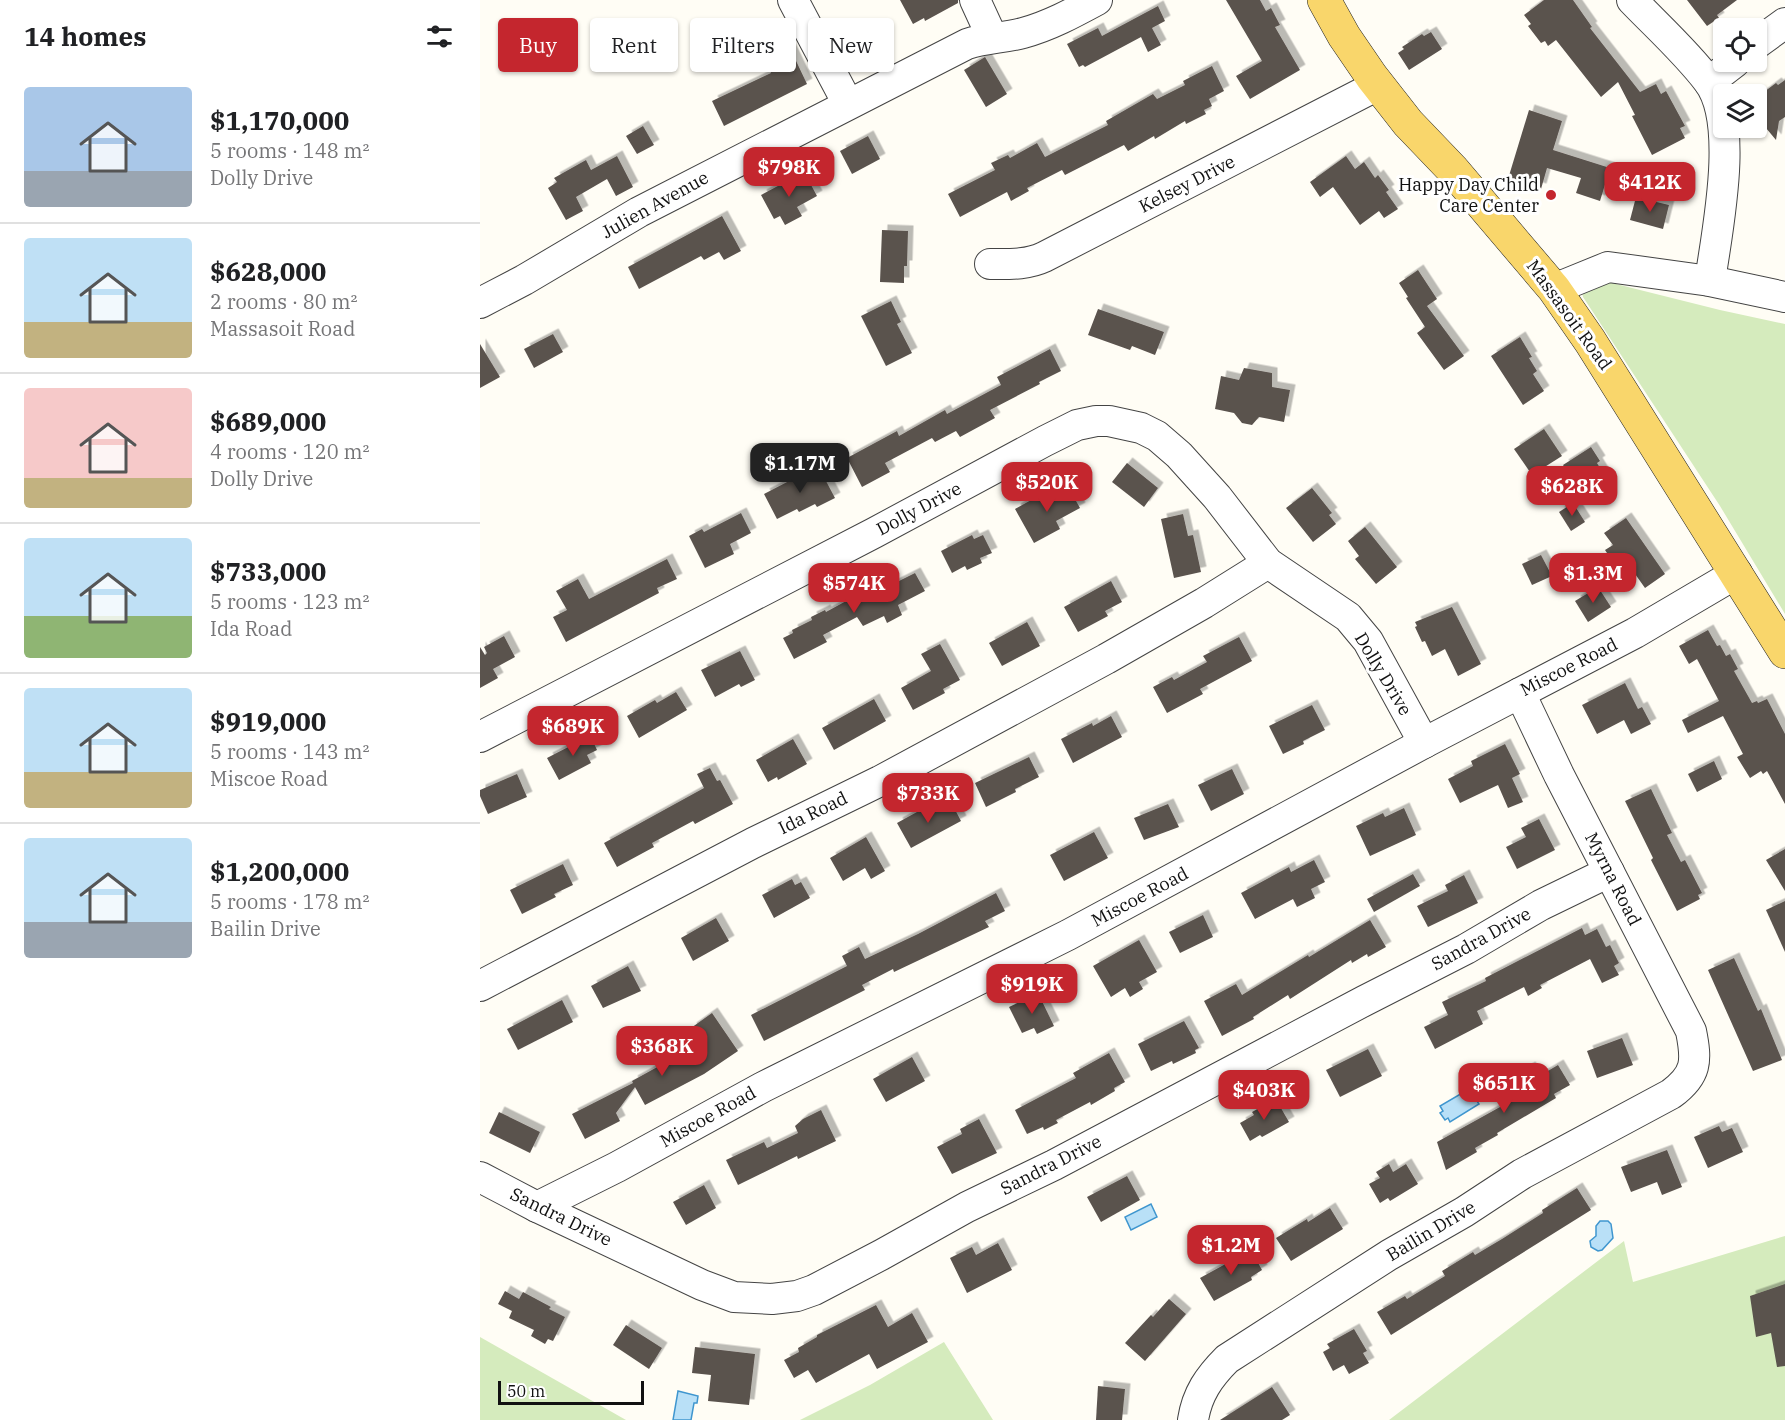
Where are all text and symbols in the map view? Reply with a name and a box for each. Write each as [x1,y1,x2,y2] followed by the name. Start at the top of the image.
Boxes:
[498,18,578,72] chip: Buy
[590,18,678,72] chip: Rent
[690,18,796,72] chip: Filters
[808,18,894,72] chip: New
[1713,18,1767,138] map controls
[1713,18,1767,72] button: locate
[24,19,146,53] text: 14 homes
[423,20,456,53] icon: filters
[1713,84,1767,138] button: layers
[210,103,349,137] text: $1,170,000
[72,111,144,183] icon: home
[210,137,369,164] text: 5 rooms · 148 m²
[747,147,831,198] pin: $798K
[1135,149,1239,218] street label: Kelsey Drive
[757,153,821,180] text: $798K
[1608,162,1692,213] pin: $412K
[210,164,313,191] text: Dolly Drive
[597,166,712,243] street label: Julien Avenue
[1618,168,1682,195] text: $412K
[1398,173,1539,217] place label: Happy Day Child Care Center
[1544,188,1558,202] marker: Happy Day Child Care Center
[210,254,326,288] text: $628,000
[1522,255,1617,374] street label: Massasoit Road
[72,262,144,334] icon: home
[210,288,357,315] text: 2 rooms · 80 m²
[210,315,355,342] text: Massasoit Road
[210,404,326,438] text: $689,000
[72,412,144,484] icon: home
[210,438,369,465] text: 4 rooms · 120 m²
[751,443,849,494] pin: $1.17M
[764,449,836,476] text: $1.17M
[1005,462,1089,513] pin: $520K
[210,465,313,492] text: Dolly Drive
[1530,466,1614,517] pin: $628K
[1015,468,1079,495] text: $520K
[1540,472,1604,499] text: $628K
[872,477,965,541] street label: Dolly Drive
[1551,553,1635,604] pin: $1.3M
[210,554,326,588] text: $733,000
[1563,559,1623,586] text: $1.3M
[72,562,144,634] icon: home
[812,563,896,614] pin: $574K
[822,569,886,596] text: $574K
[210,588,369,615] text: 5 rooms · 123 m²
[210,615,292,642] text: Ida Road
[1350,628,1417,719] street label: Dolly Drive
[1516,632,1621,701] street label: Miscoe Road
[210,704,326,738] text: $919,000
[531,706,615,757] pin: $689K
[72,712,144,784] icon: home
[541,712,605,739] text: $689K
[210,738,369,765] text: 5 rooms · 143 m²
[210,765,328,792] text: Miscoe Road
[886,773,970,824] pin: $733K
[896,779,960,806] text: $733K
[774,786,851,839] street label: Ida Road
[1580,828,1647,929] street label: Myrna Road
[210,854,349,888] text: $1,200,000
[1087,861,1192,932] street label: Miscoe Road
[72,862,144,934] icon: home
[210,888,369,915] text: 5 rooms · 178 m²
[1427,902,1535,975] street label: Sandra Drive
[210,915,321,942] text: Bailin Drive
[990,964,1074,1015] pin: $919K
[1000,970,1064,997] text: $919K
[620,1026,704,1077] pin: $368K
[630,1032,694,1059] text: $368K
[1462,1063,1546,1114] pin: $651K
[1472,1069,1536,1096] text: $651K
[1222,1070,1306,1121] pin: $403K
[1232,1076,1296,1103] text: $403K
[656,1081,760,1152] street label: Miscoe Road
[996,1129,1105,1200] street label: Sandra Drive
[507,1182,616,1251] street label: Sandra Drive
[1382,1195,1479,1266] street label: Bailin Drive
[1189,1225,1273,1276] pin: $1.2M
[1201,1231,1261,1258] text: $1.2M
[498,1378,644,1406] scale bar
[507,1381,545,1401] text: 50 m

